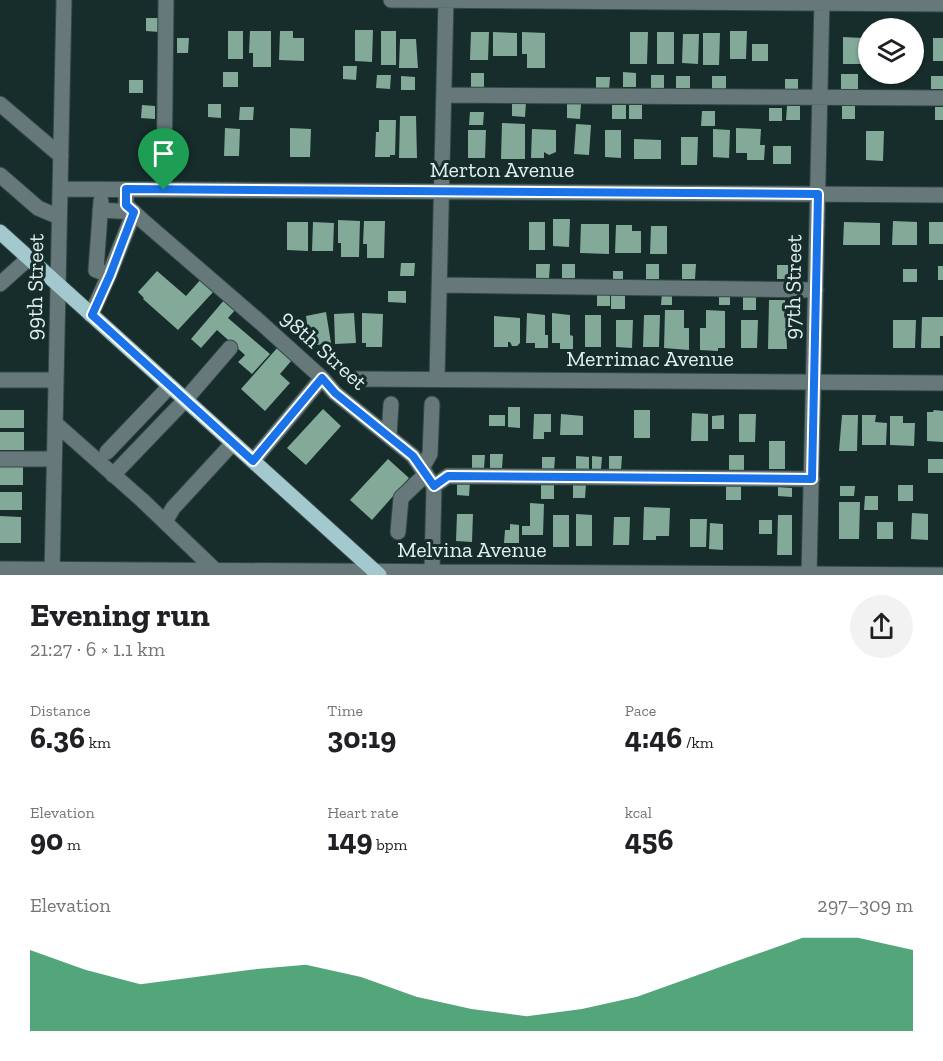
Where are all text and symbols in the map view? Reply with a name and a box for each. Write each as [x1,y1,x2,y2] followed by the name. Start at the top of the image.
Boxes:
[858,18,924,84] map controls
[858,18,924,84] button: layers
[138,128,189,190] pin
[147,137,180,170] icon: arrive
[430,156,574,183] street label: Merton Avenue
[21,233,49,341] street label: 99th Street
[779,233,807,340] street label: 97th Street
[275,304,373,396] street label: 98th Street
[566,345,734,372] street label: Merrimac Avenue
[397,536,547,563] street label: Melvina Avenue
[30,595,210,634] text: Evening run
[850,595,913,658] button: share
[30,637,165,661] text: 21:27 · 6 × 1.1 km
[30,701,91,720] text: Distance
[327,701,363,720] text: Time
[625,701,656,720] text: Pace
[30,720,85,756] text: 6.36
[327,720,396,756] text: 30:19
[625,720,682,756] text: 4:46
[85,733,111,752] text: km
[682,733,714,752] text: /km
[30,803,95,822] text: Elevation
[327,803,398,822] text: Heart rate
[625,803,652,822] text: kcal
[30,822,63,858] text: 90
[327,822,373,858] text: 149
[625,822,674,858] text: 456
[63,835,81,854] text: m
[373,835,407,854] text: bpm
[30,893,111,917] text: Elevation
[817,893,913,917] text: 297–309 m

